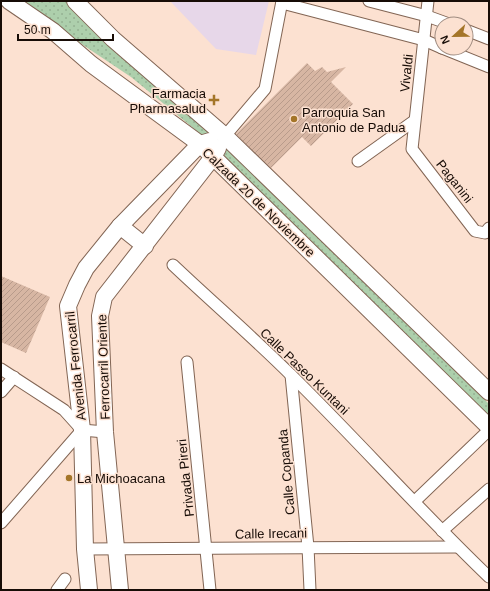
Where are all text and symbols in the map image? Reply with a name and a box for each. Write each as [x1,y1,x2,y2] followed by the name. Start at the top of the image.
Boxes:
[18,16,113,42] scale bar
[434,16,474,56] north arrow
[24,23,51,37] text: 50 m
[438,34,452,46] text: N
[397,53,416,93] street label: Vivaldi
[129,86,207,116] place label: Farmacia Pharmasalud
[209,95,219,105] marker: Farmacia Pharmasalud
[302,105,406,135] place label: Parroquia San Antonio de Padua
[289,114,299,124] marker: Parroquia San Antonio de Padua
[199,145,318,260] street label: Calzada 20 de Noviembre
[433,157,476,206] street label: Paganini
[62,311,89,421] street label: Avenida Ferrocarril
[94,314,113,420] street label: Ferrocarril Oriente
[257,325,352,418] street label: Calle Paseo Kuntani
[275,428,298,515] street label: Calle Copanda
[174,438,197,518] street label: Privada Pireri
[77,471,166,486] place label: La Michoacana
[64,473,74,483] marker: La Michoacana
[235,525,307,542] street label: Calle Irecani

